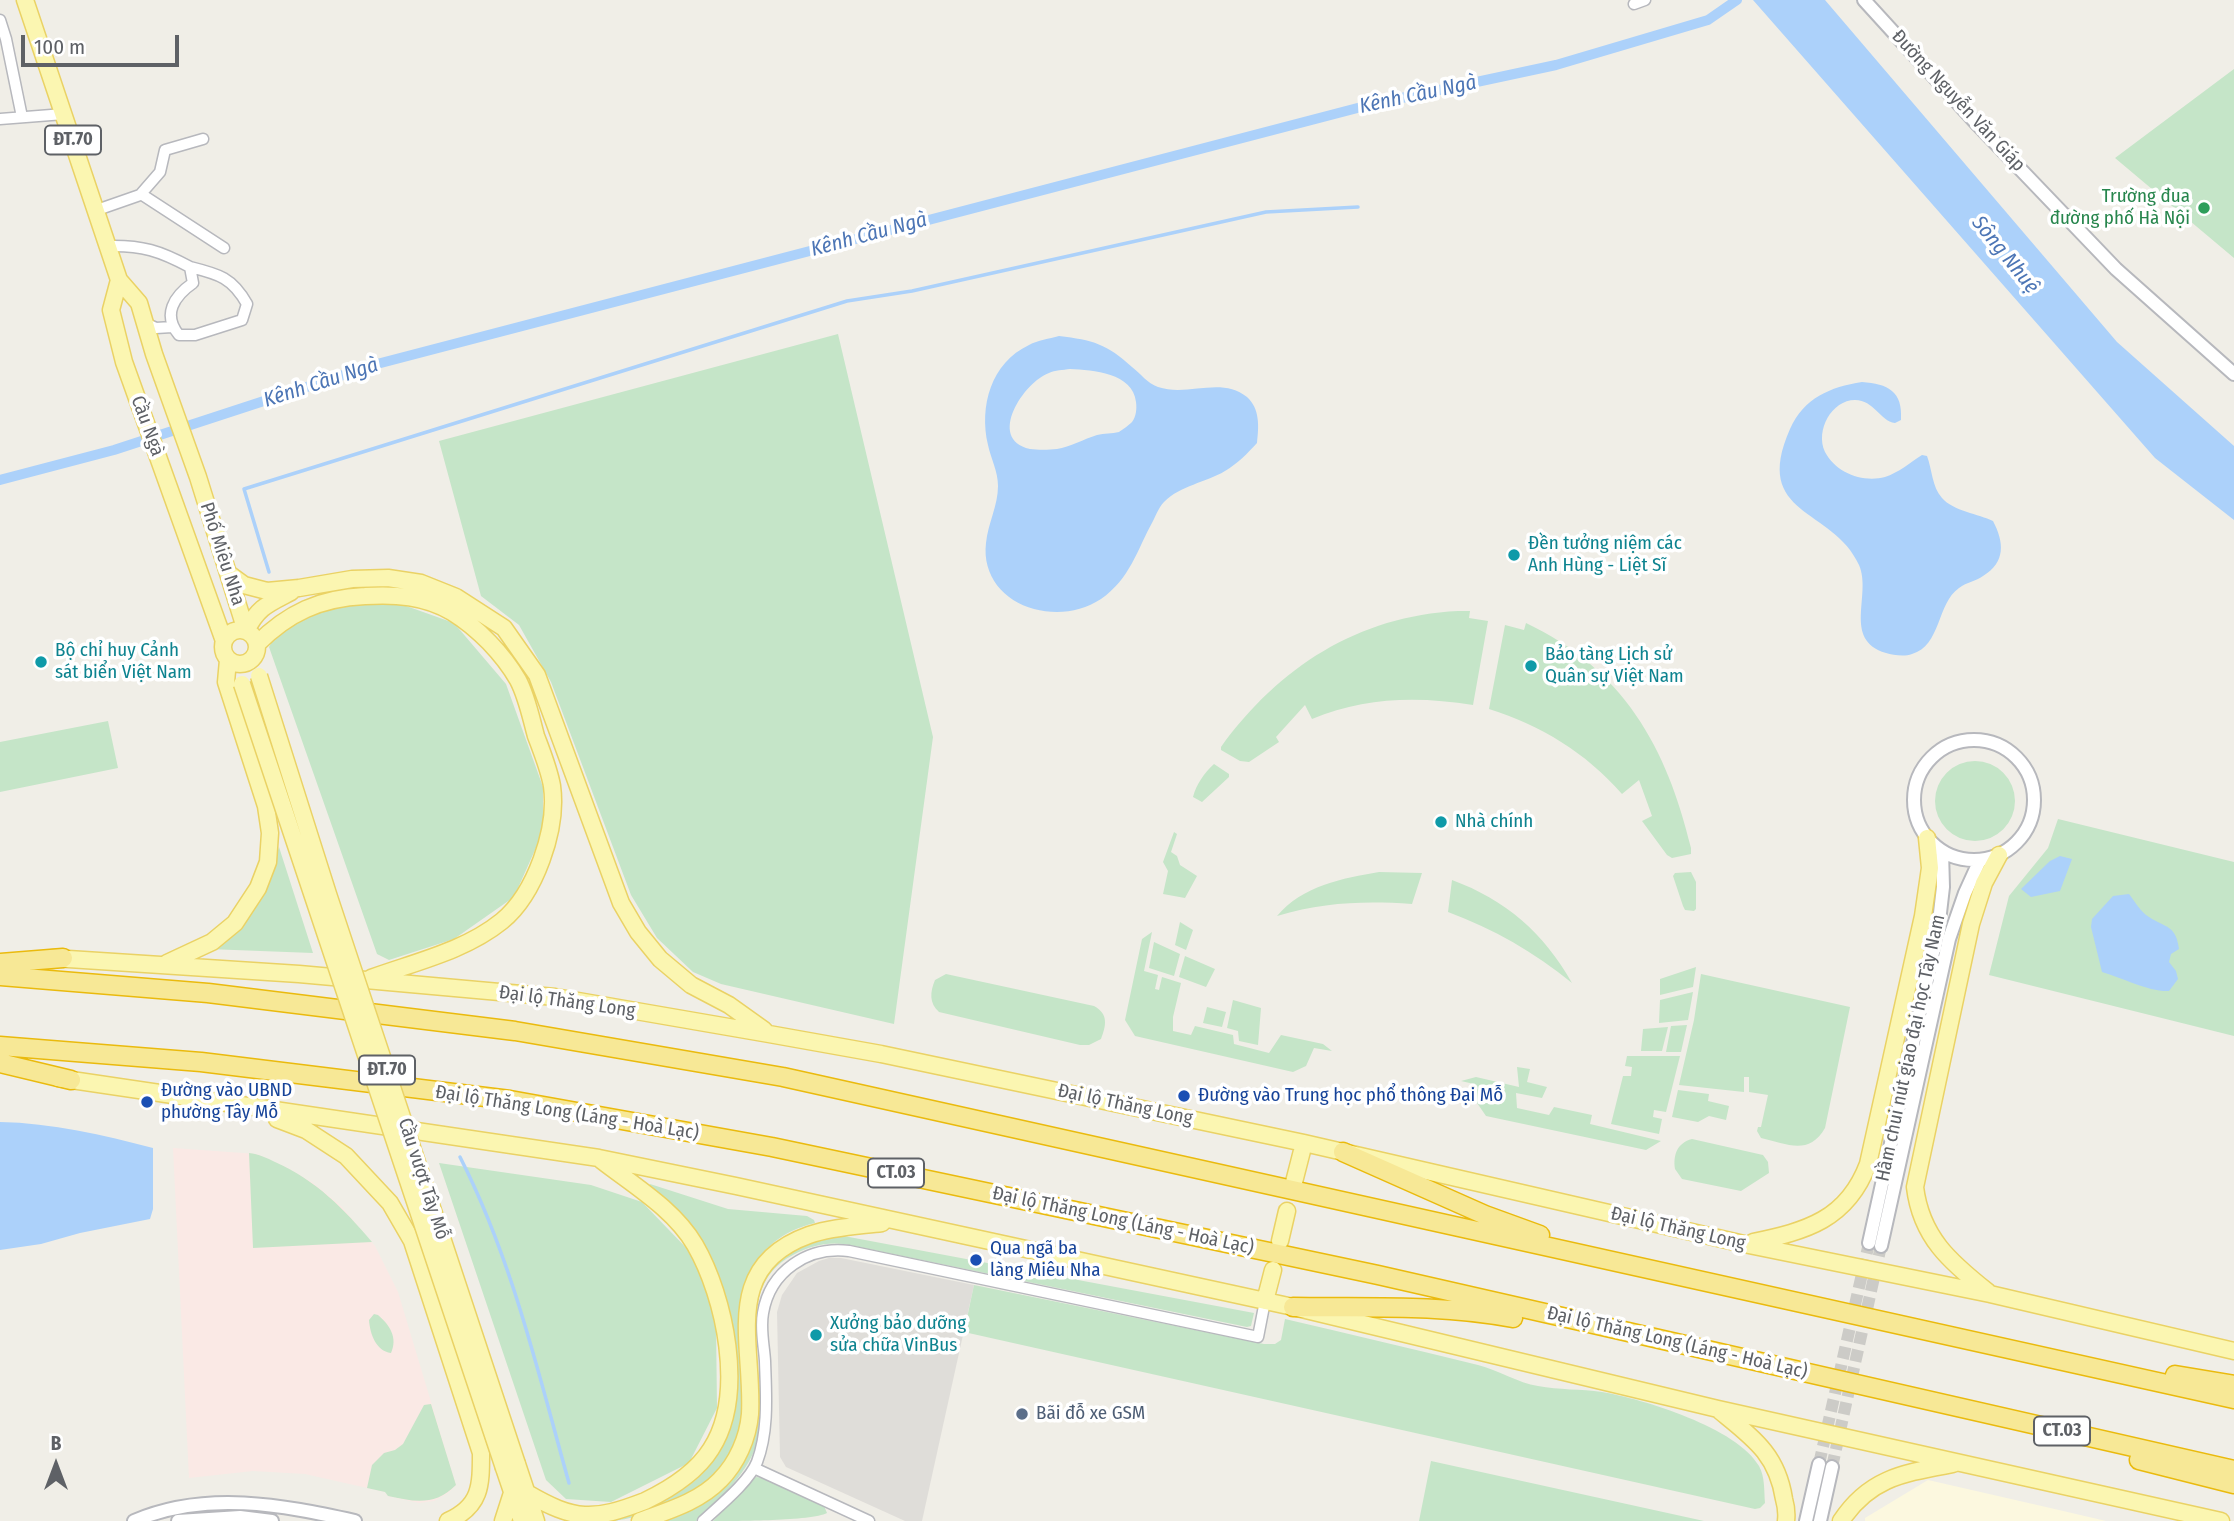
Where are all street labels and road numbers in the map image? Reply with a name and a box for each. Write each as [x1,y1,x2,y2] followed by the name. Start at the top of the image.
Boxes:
[1886,25,2030,177] street label: Đường Nguyễn Văn Giáp
[45,125,101,154] road number: ĐT.70
[126,393,168,459] street label: Cầu Ngà
[195,500,249,608] street label: Phố Miêu Nha
[1872,913,1950,1183] street label: Hầm chui nút giao đại học Tây Nam
[497,981,637,1023] street label: Đại lộ Thăng Long
[359,1056,415,1084] road number: ĐT.70
[1055,1080,1195,1130] street label: Đại lộ Thăng Long
[434,1081,700,1145] street label: Đại lộ Thăng Long (Láng - Hoà Lạc)
[393,1115,453,1243] street label: Cầu vượt Tây Mỗ
[868,1158,924,1188] road number: CT.03
[990,1182,1256,1260] street label: Đại lộ Thăng Long (Láng - Hoà Lạc)
[1608,1202,1748,1256] street label: Đại lộ Thăng Long
[1545,1302,1809,1384] street label: Đại lộ Thăng Long (Láng - Hoà Lạc)
[2034,1416,2090,1446] road number: CT.03

